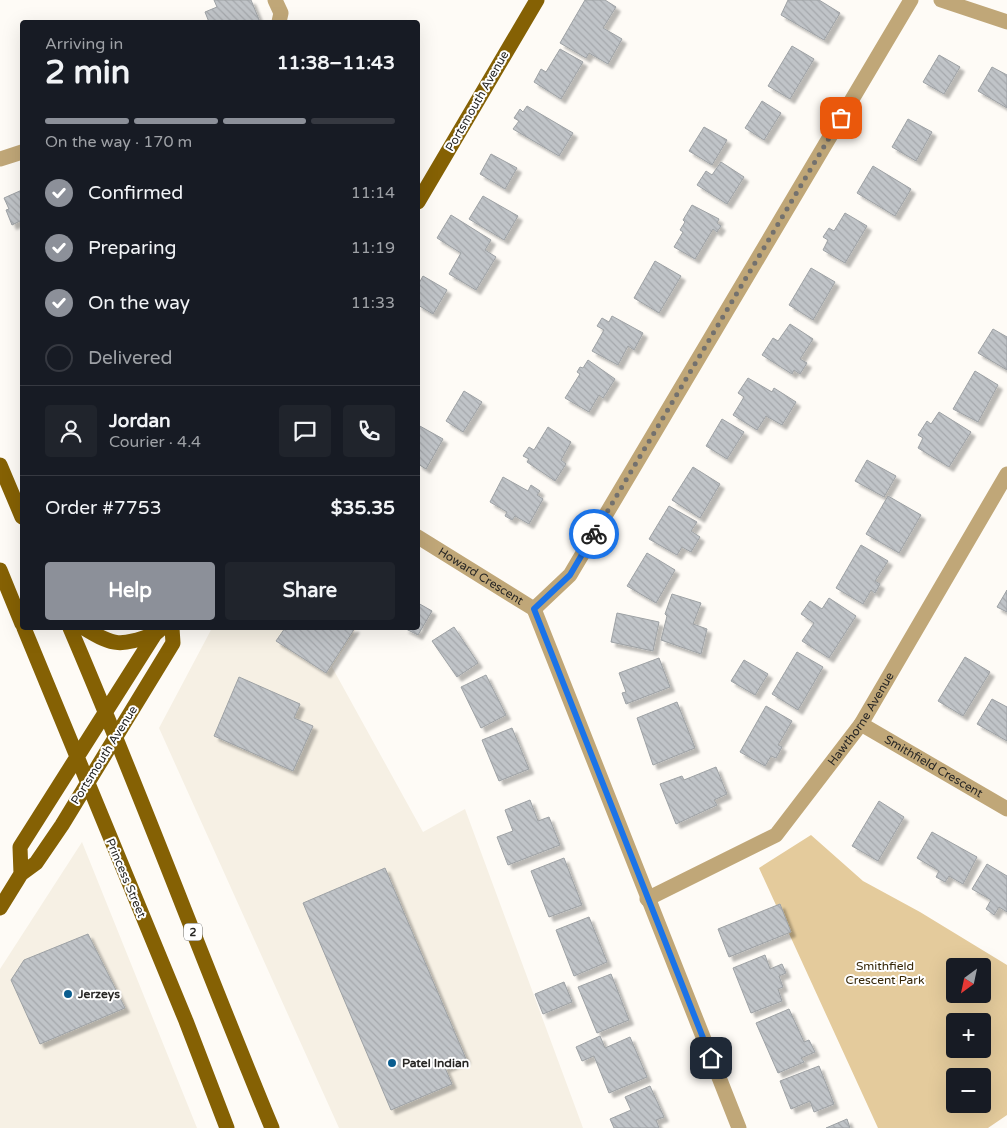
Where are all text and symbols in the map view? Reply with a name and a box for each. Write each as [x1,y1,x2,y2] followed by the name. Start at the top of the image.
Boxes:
[45,34,123,54] text: Arriving in
[443,48,512,154] street label: Portsmouth Avenue
[277,52,395,74] text: 11:38–11:43
[45,54,130,92] text: 2 min
[820,97,862,139] pin
[827,104,855,132] icon: bag
[45,132,192,152] text: On the way · 170 m
[45,179,73,207] icon: check
[88,182,183,204] text: Confirmed
[351,183,395,203] text: 11:14
[45,234,73,262] icon: check
[88,237,177,259] text: Preparing
[351,238,395,258] text: 11:19
[45,289,73,317] icon: check
[88,292,190,314] text: On the way
[351,293,395,313] text: 11:33
[88,347,173,369] text: Delivered
[45,405,97,457] button: person
[279,405,331,457] button: chat
[343,405,395,457] button: phone
[109,410,171,432] text: Jordan
[109,432,201,452] text: Courier · 4.4
[45,497,162,519] text: Order #7753
[331,497,395,519] text: $35.35
[569,509,619,559] courier
[580,520,608,548] icon: bike
[436,544,526,608] street label: Howard Crescent
[45,562,215,620] button: Help
[225,562,395,620] button: Share
[825,669,897,768] street label: Hawthorne Avenue
[68,703,140,807] street label: Portsmouth Avenue
[882,732,986,801] street label: Smithfield Crescent
[103,836,149,920] street label: Princess Street
[184,924,202,940] road number: 2
[946,958,991,1002] north arrow
[946,958,991,1113] map controls
[846,959,925,987] park label: Smithfield Crescent Park
[77,987,120,1002] place label: Jerzeys
[62,988,74,1000] marker: Jerzeys
[946,1013,991,1058] button: +
[690,1037,732,1079] pin
[697,1044,725,1072] icon: home
[402,1056,469,1070] place label: Patel Indian
[386,1057,398,1069] marker: Patel Indian
[946,1068,991,1113] button: −

